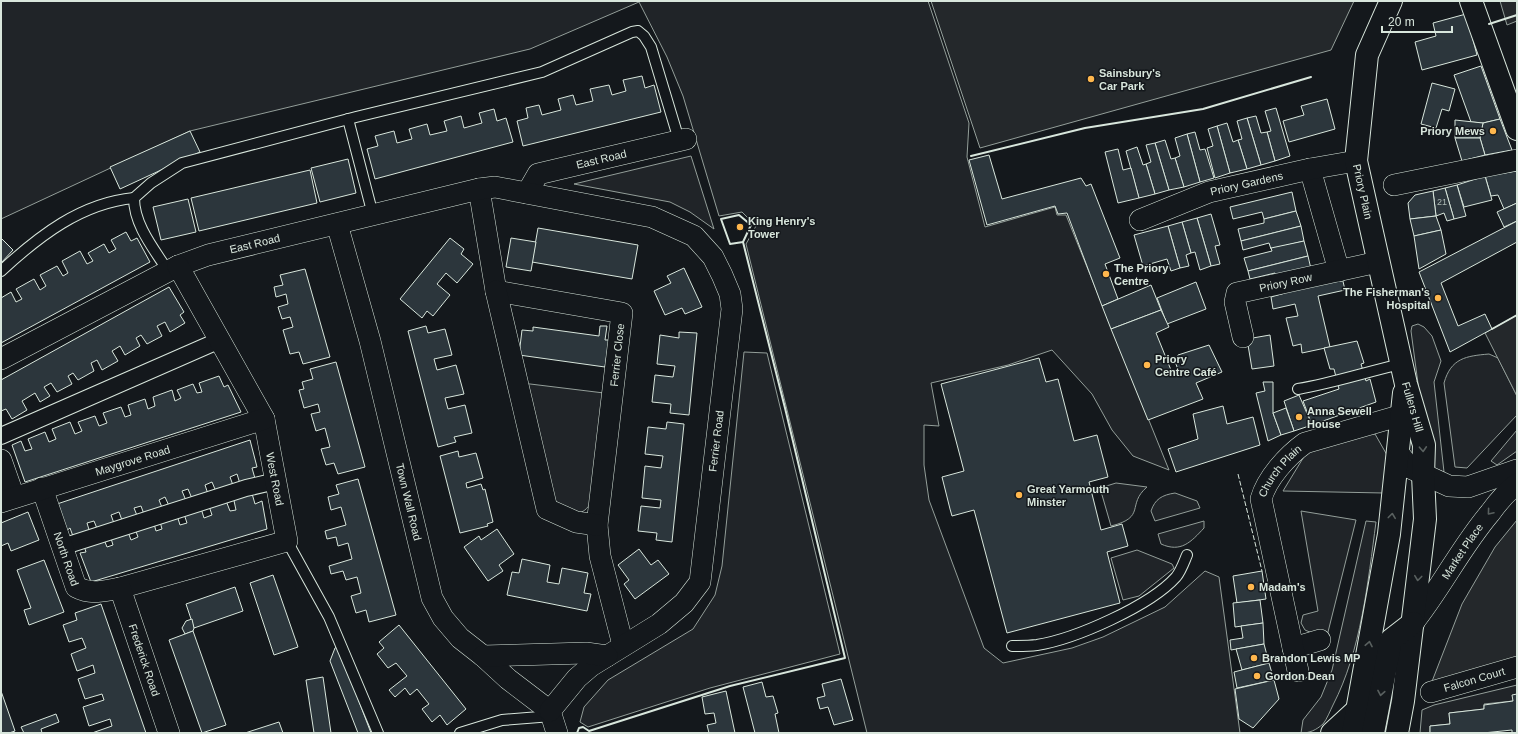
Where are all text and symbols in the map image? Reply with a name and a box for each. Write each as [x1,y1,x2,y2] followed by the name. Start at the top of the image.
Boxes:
[1382,8,1452,34] scale bar
[1388,15,1415,29] text: 20 m
[1099,67,1161,92] place label: Sainsbury's Car Park
[1086,74,1096,84] marker: Sainsbury's Car Park
[1420,125,1485,137] place label: Priory Mews
[1488,126,1498,136] marker: Priory Mews
[575,147,628,171] street label: East Road
[1351,163,1375,220] street label: Priory Plain
[1209,169,1284,198] street label: Priory Gardens
[1437,197,1447,207] house number: 21
[748,215,815,240] place label: King Henry's Tower
[735,222,745,232] marker: King Henry's Tower
[228,232,281,256] street label: East Road
[1114,262,1169,287] place label: The Priory Centre
[1101,269,1111,279] marker: The Priory Centre
[1258,271,1313,294] street label: Priory Row
[1343,286,1430,311] place label: The Fisherman's Hospital
[1433,293,1443,303] marker: The Fisherman's Hospital
[608,323,626,387] street label: Ferrier Close
[1155,353,1217,378] place label: Priory Centre Café
[1142,360,1152,370] marker: Priory Centre Café
[1400,380,1426,433] street label: Fullers Hill
[1307,405,1372,430] place label: Anna Sewell House
[706,410,726,472] street label: Ferrier Road
[1294,412,1304,422] marker: Anna Sewell House
[1256,442,1304,499] street label: Church Plain
[94,443,171,478] street label: Maygrove Road
[1419,446,1427,452] one-way arrow
[264,451,286,507] street label: West Road
[394,462,424,542] street label: Town Wall Road
[1027,483,1110,508] place label: Great Yarmouth Minster
[1014,490,1024,500] marker: Great Yarmouth Minster
[1488,507,1495,515] one-way arrow
[1387,513,1396,519] one-way arrow
[1439,521,1485,581] street label: Market Place
[52,530,81,588] street label: North Road
[1414,575,1423,581] one-way arrow
[1259,581,1306,593] place label: Madam's
[1246,582,1256,592] marker: Madam's
[127,622,162,698] street label: Frederick Road
[1365,641,1373,647] one-way arrow
[1262,652,1360,664] place label: Brandon Lewis MP
[1249,653,1259,663] marker: Brandon Lewis MP
[1442,665,1506,694] street label: Falcon Court
[1265,670,1335,682] place label: Gordon Dean
[1252,671,1262,681] marker: Gordon Dean
[1378,690,1386,696] one-way arrow

